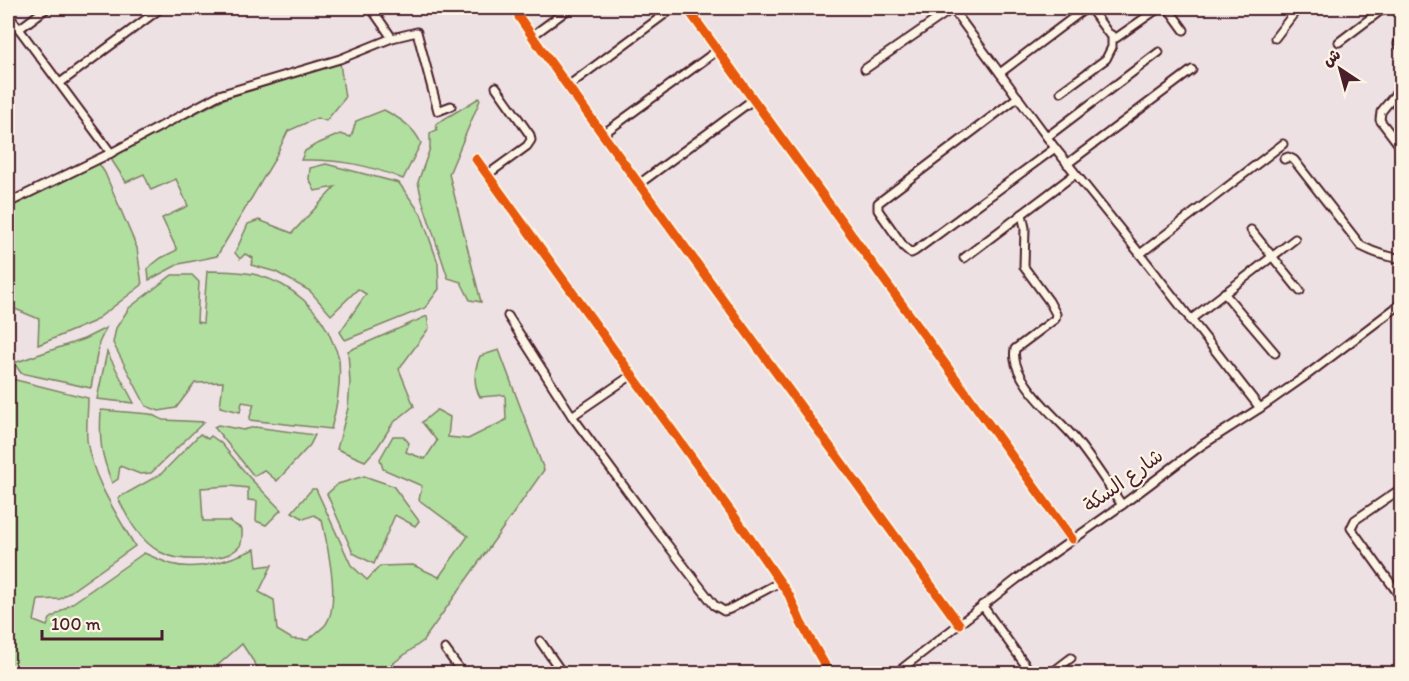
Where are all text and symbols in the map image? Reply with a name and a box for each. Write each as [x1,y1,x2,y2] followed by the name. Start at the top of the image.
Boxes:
[1310,39,1370,99] north arrow
[1319,44,1344,70] text: ش
[1078,443,1169,519] street label: شارع السكة
[42,603,162,641] scale bar
[51,613,101,635] text: 100 m

